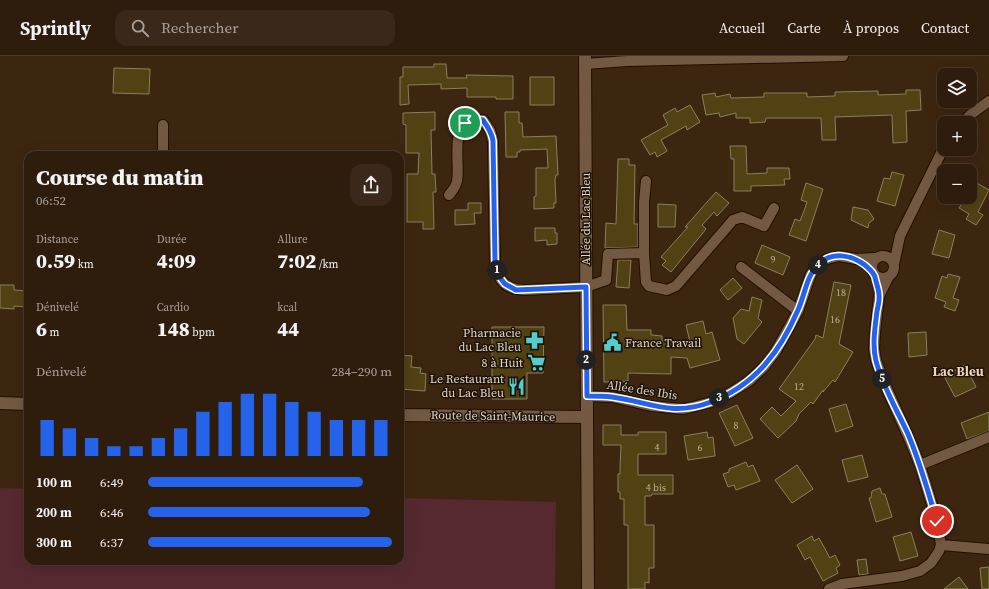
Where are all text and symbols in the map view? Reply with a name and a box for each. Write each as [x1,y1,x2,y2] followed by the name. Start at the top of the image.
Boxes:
[115,10,395,46] search box
[20,15,91,41] text: Sprintly
[129,17,151,39] icon: search
[161,17,239,38] text: Rechercher
[719,18,765,38] text: Accueil
[787,18,821,38] text: Carte
[843,18,899,38] text: À propos
[921,18,969,38] text: Contact
[937,68,977,204] map controls
[937,68,977,108] button: layers
[448,106,482,140] pin
[454,112,476,134] icon: arrive
[937,116,977,156] button: +
[36,162,204,192] text: Course du matin
[350,164,392,206] button: share
[937,164,977,204] button: −
[578,173,594,265] street label: Allée du Lac Bleu
[36,192,66,209] text: 06:52
[36,232,79,247] text: Distance
[157,232,187,247] text: Durée
[277,232,308,247] text: Allure
[36,247,75,275] text: 0.59
[157,247,196,275] text: 4:09
[277,247,316,275] text: 7:02
[771,253,776,266] house number: 9
[808,255,828,275] pin: 4
[75,257,94,272] text: km
[316,257,339,272] text: /km
[815,257,821,272] text: 4
[487,260,507,280] pin: 1
[494,262,500,277] text: 1
[836,286,846,299] house number: 18
[36,300,79,315] text: Dénivelé
[157,300,189,315] text: Cardio
[277,300,297,315] text: kcal
[830,313,840,326] house number: 16
[36,315,47,343] text: 6
[157,315,190,343] text: 148
[277,315,299,343] text: 44
[47,325,60,340] text: m
[190,325,215,340] text: bpm
[458,325,521,355] place label: Pharmacie du Lac Bleu
[524,330,544,350] pharmacy icon: Pharmacie du Lac Bleu
[602,333,622,353] public building icon: France Travail
[625,335,702,351] place label: France Travail
[576,350,596,370] pin: 2
[583,352,589,367] text: 2
[526,353,546,373] supermarket icon: 8 à Huit
[482,355,523,371] place label: 8 à Huit
[36,363,87,380] text: Dénivelé
[332,363,392,380] text: 284–290 m
[932,363,984,380] district label: Lac Bleu
[872,369,892,389] pin: 5
[430,371,504,401] place label: Le Restaurant du Lac Bleu
[879,371,885,386] text: 5
[507,376,527,396] restaurant icon: Le Restaurant du Lac Bleu
[606,377,678,403] street label: Allée des Ibis
[794,380,804,393] house number: 12
[709,388,729,408] pin: 3
[716,390,722,405] text: 3
[431,407,555,425] street label: Route de Saint-Maurice
[734,419,739,432] house number: 8
[655,441,660,454] house number: 4
[698,441,703,454] house number: 6
[36,474,72,491] text: 100 m
[100,474,123,491] text: 6:49
[646,481,666,494] house number: 4 bis
[36,504,72,521] text: 200 m
[100,504,123,521] text: 6:46
[920,504,954,538] pin
[926,510,948,532] icon: check
[36,534,72,551] text: 300 m
[100,534,123,551] text: 6:37

